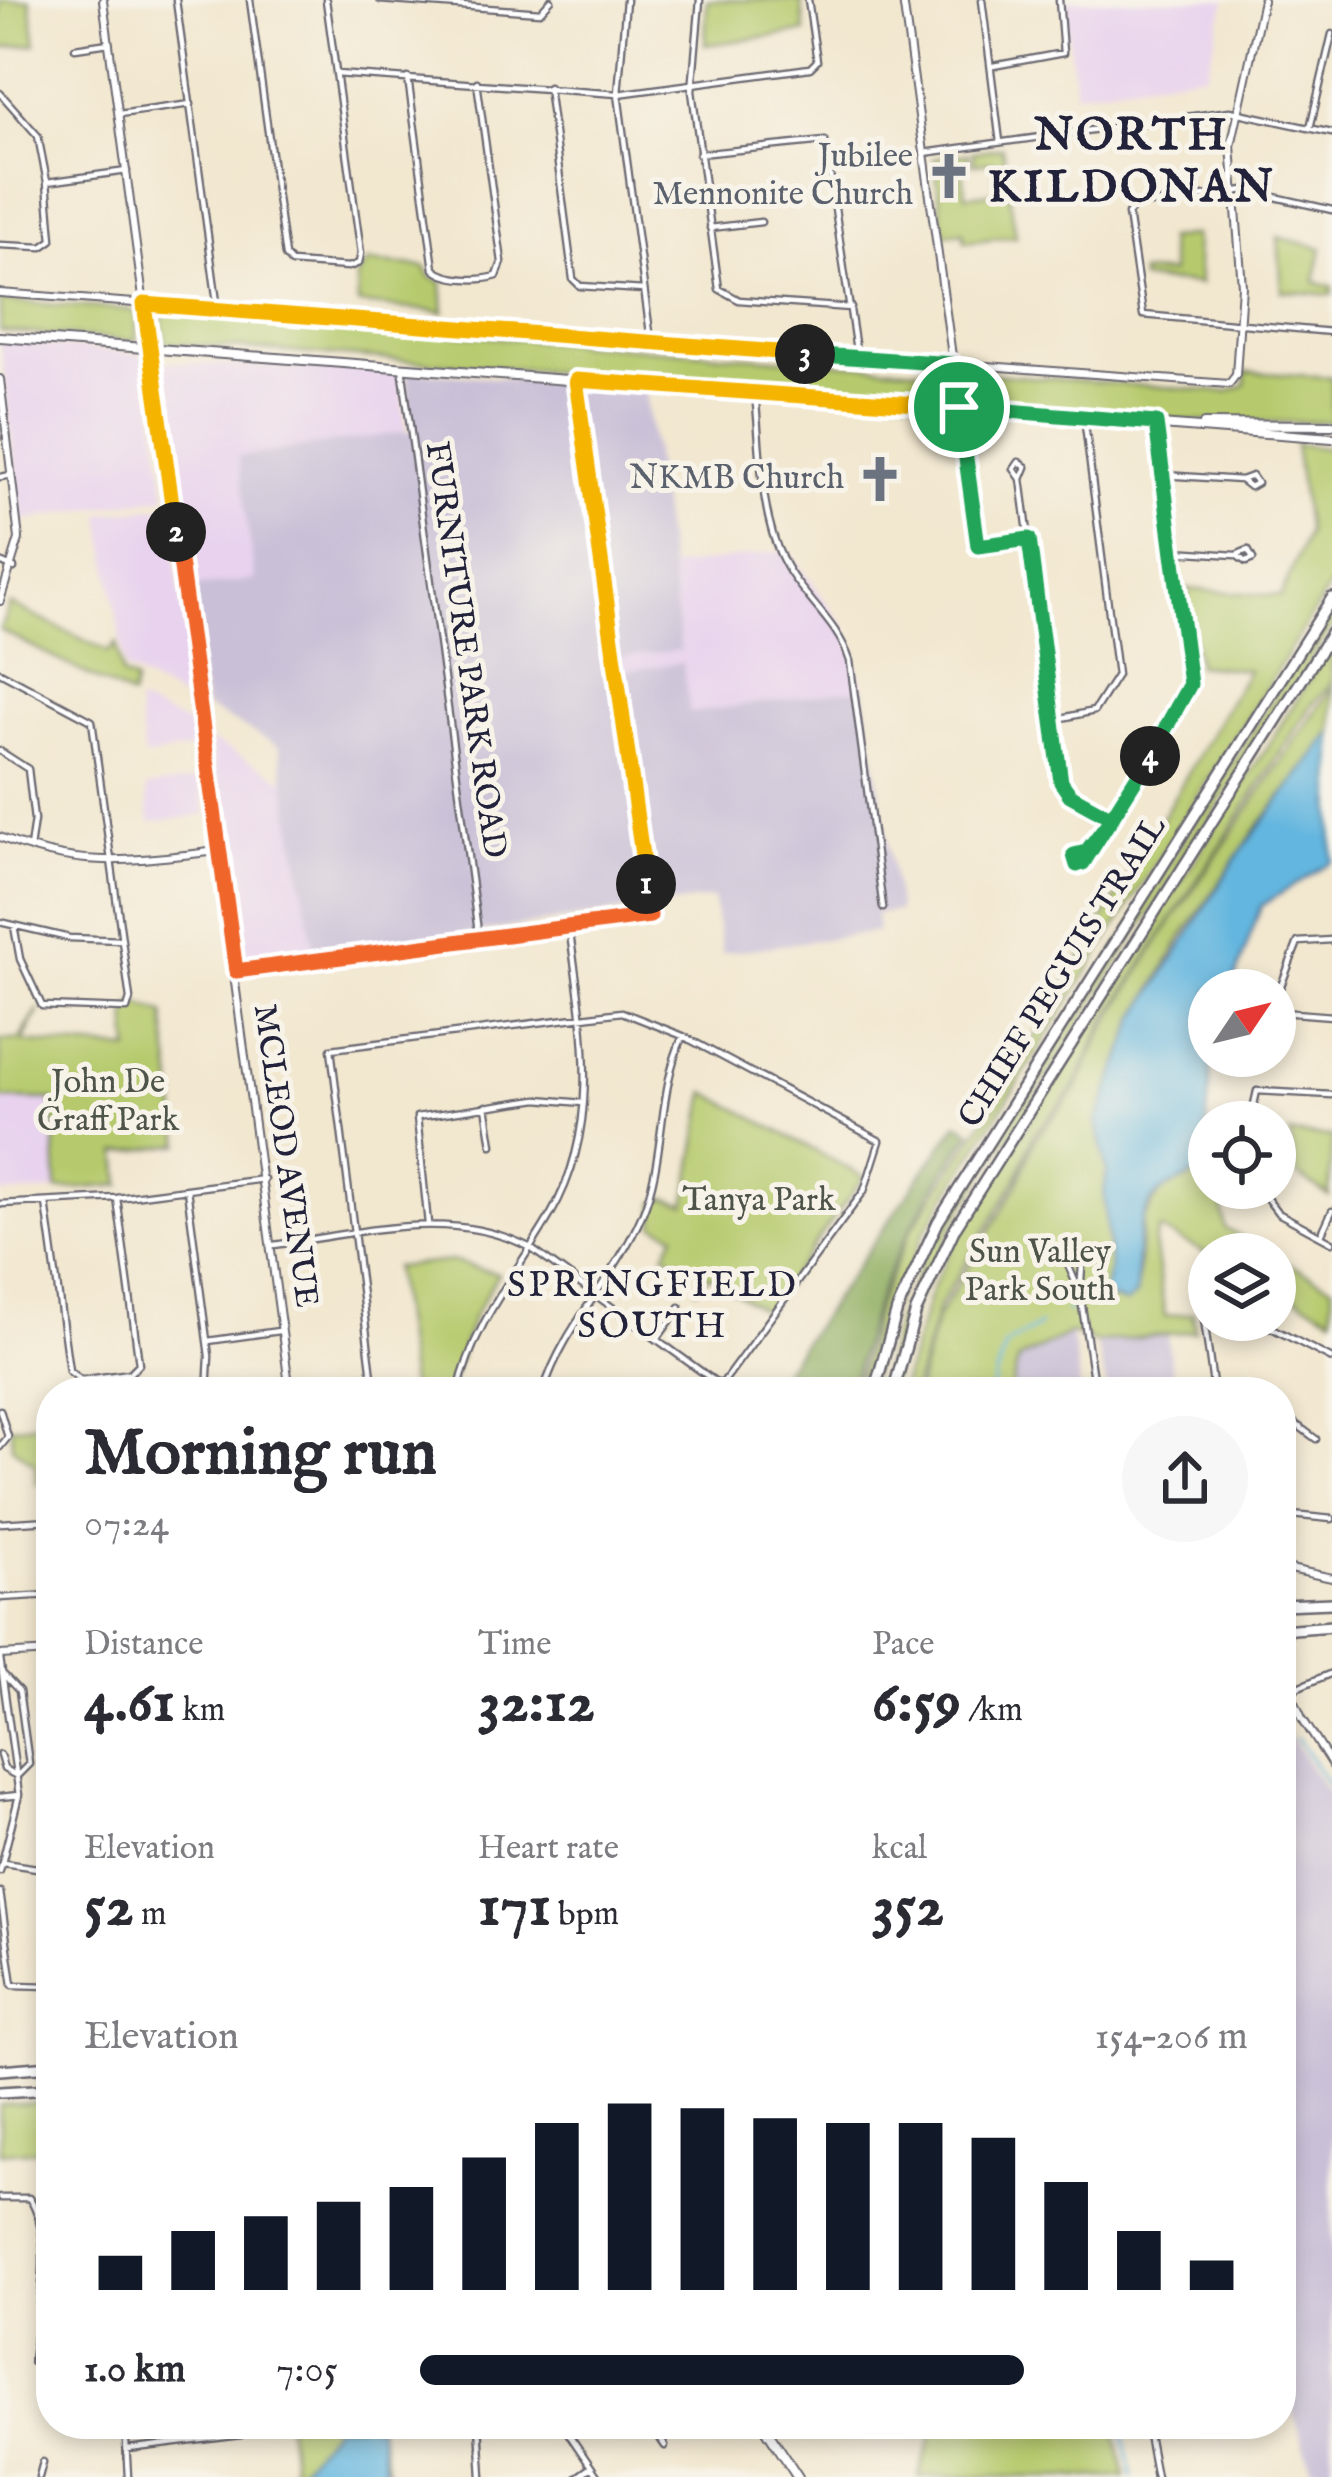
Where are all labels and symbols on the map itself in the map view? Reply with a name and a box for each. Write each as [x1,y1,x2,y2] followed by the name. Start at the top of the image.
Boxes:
[988,108,1276,217] district label: NORTH KILDONAN
[652,136,913,216] place label: Jubilee Mennonite Church
[924,151,974,201] church icon: Jubilee Mennonite Church
[775,324,835,384] pin: 3
[908,356,1010,458] pin
[415,439,515,861] street label: FURNITURE PARK ROAD
[855,454,905,504] church icon: NKMB Church
[630,458,844,500] place label: NKMB Church
[146,502,206,562] pin: 2
[1120,726,1180,786] pin: 4
[950,808,1177,1136] street label: CHIEF PEGUIS TRAIL
[616,854,676,914] pin: 1
[1188,969,1296,1077] north arrow
[243,1002,327,1310] street label: MCLEOD AVENUE
[37,1062,179,1142] park label: John De Graff Park
[682,1180,836,1222] park label: Tanya Park
[965,1232,1116,1312] park label: Sun Valley Park South
[507,1263,799,1350] district label: SPRINGFIELD SOUTH

